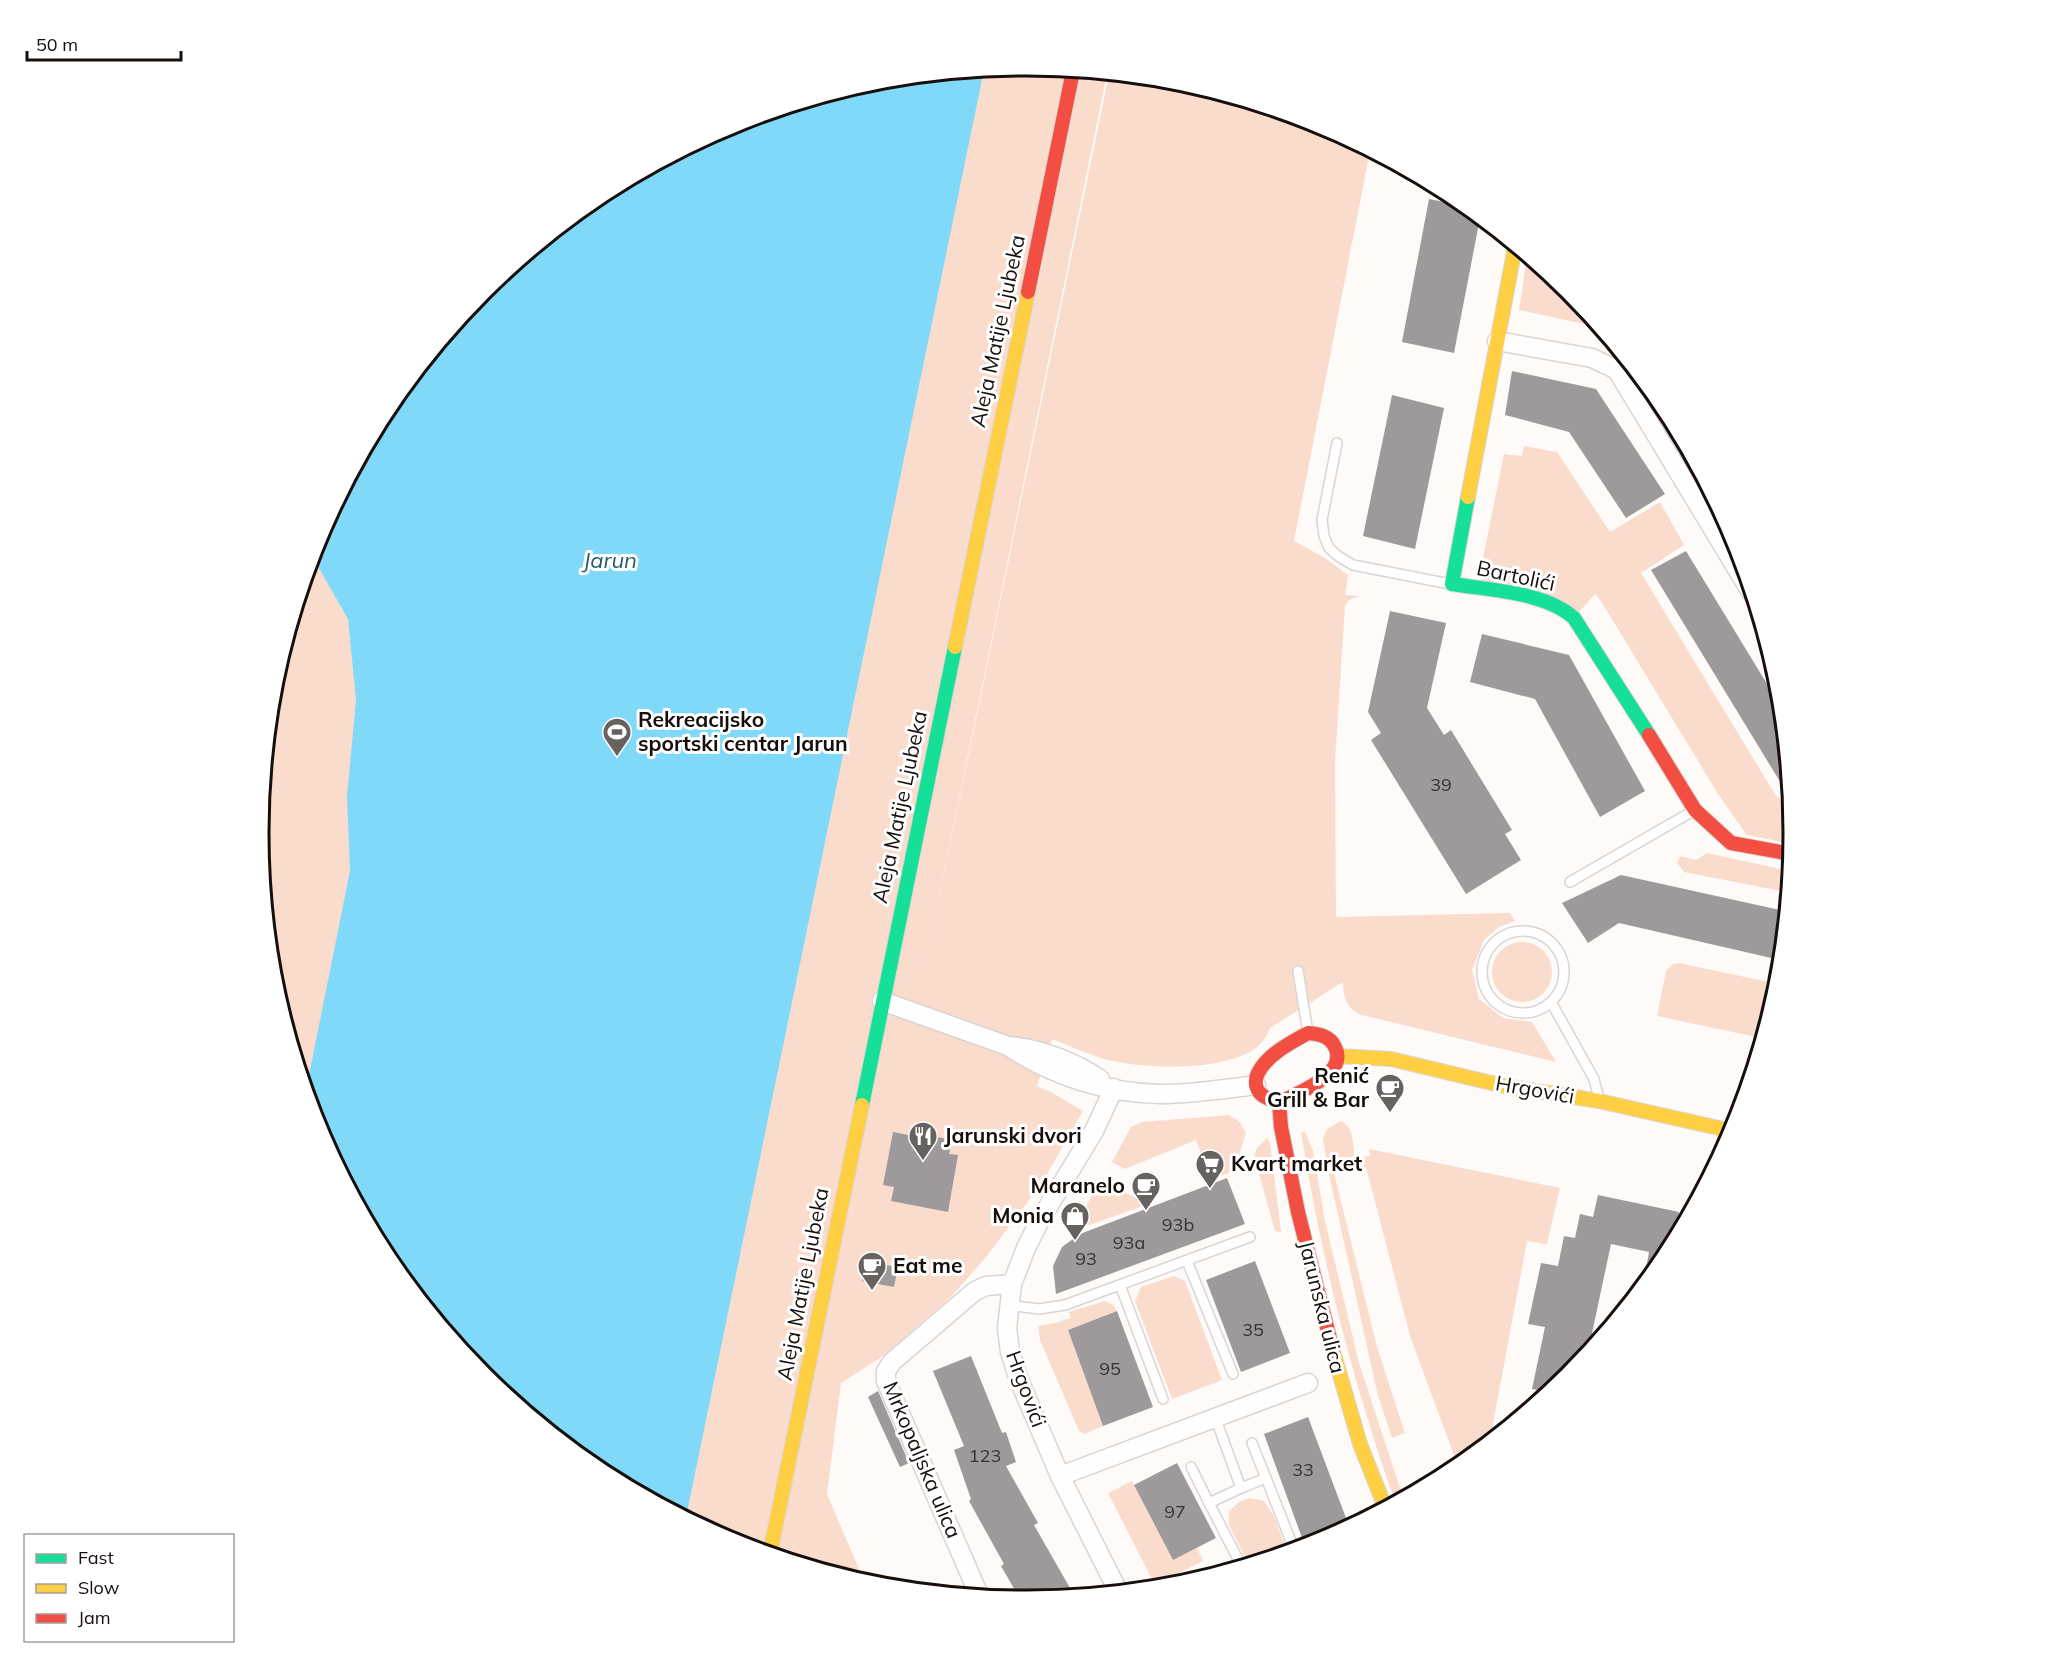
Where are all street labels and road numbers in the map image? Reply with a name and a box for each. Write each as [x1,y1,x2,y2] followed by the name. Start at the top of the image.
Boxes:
[964,232,1030,429] street label: Aleja Matije Ljubeka
[1475,554,1558,596] street label: Bartolići
[866,708,932,905] street label: Aleja Matije Ljubeka
[1494,1069,1577,1109] street label: Hrgovići
[771,1185,833,1382] street label: Aleja Matije Ljubeka
[1294,1238,1352,1376] street label: Jarunska ulica
[1001,1347,1053,1431] street label: Hrgovići
[878,1377,968,1542] street label: Mrkopaljska ulica

